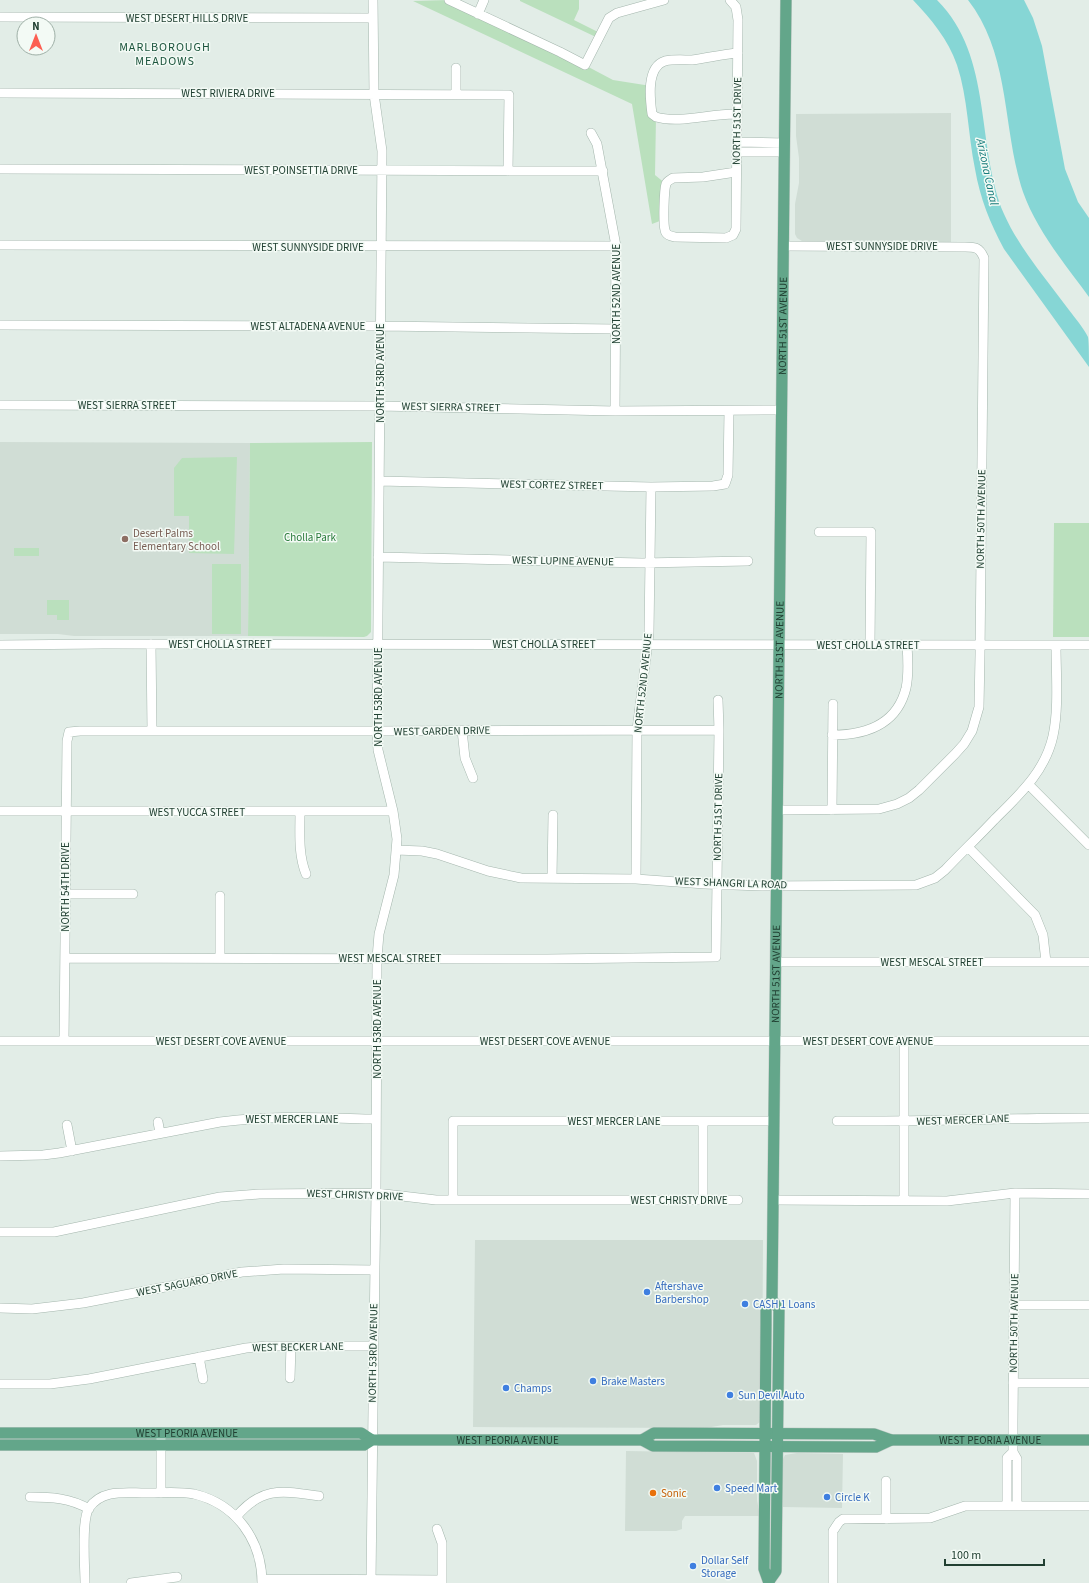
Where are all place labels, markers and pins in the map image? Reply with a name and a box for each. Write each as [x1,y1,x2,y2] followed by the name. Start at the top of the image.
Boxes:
[133,526,220,554] place label: Desert Palms Elementary School
[120,534,130,544] marker: Desert Palms Elementary School
[655,1279,709,1307] place label: Aftershave Barbershop
[642,1287,652,1297] marker: Aftershave Barbershop
[753,1297,816,1312] place label: CASH 1 Loans
[740,1299,750,1309] marker: CASH 1 Loans
[601,1374,665,1389] place label: Brake Masters
[588,1376,598,1386] marker: Brake Masters
[514,1381,552,1396] place label: Champs
[501,1383,511,1393] marker: Champs
[738,1388,805,1403] place label: Sun Devil Auto
[725,1390,735,1400] marker: Sun Devil Auto
[725,1481,778,1496] place label: Speed Mart
[712,1483,722,1493] marker: Speed Mart
[661,1486,687,1501] place label: Sonic
[648,1488,658,1498] marker: Sonic
[835,1490,870,1505] place label: Circle K
[822,1492,832,1502] marker: Circle K
[701,1553,749,1581] place label: Dollar Self Storage
[688,1561,698,1571] marker: Dollar Self Storage

